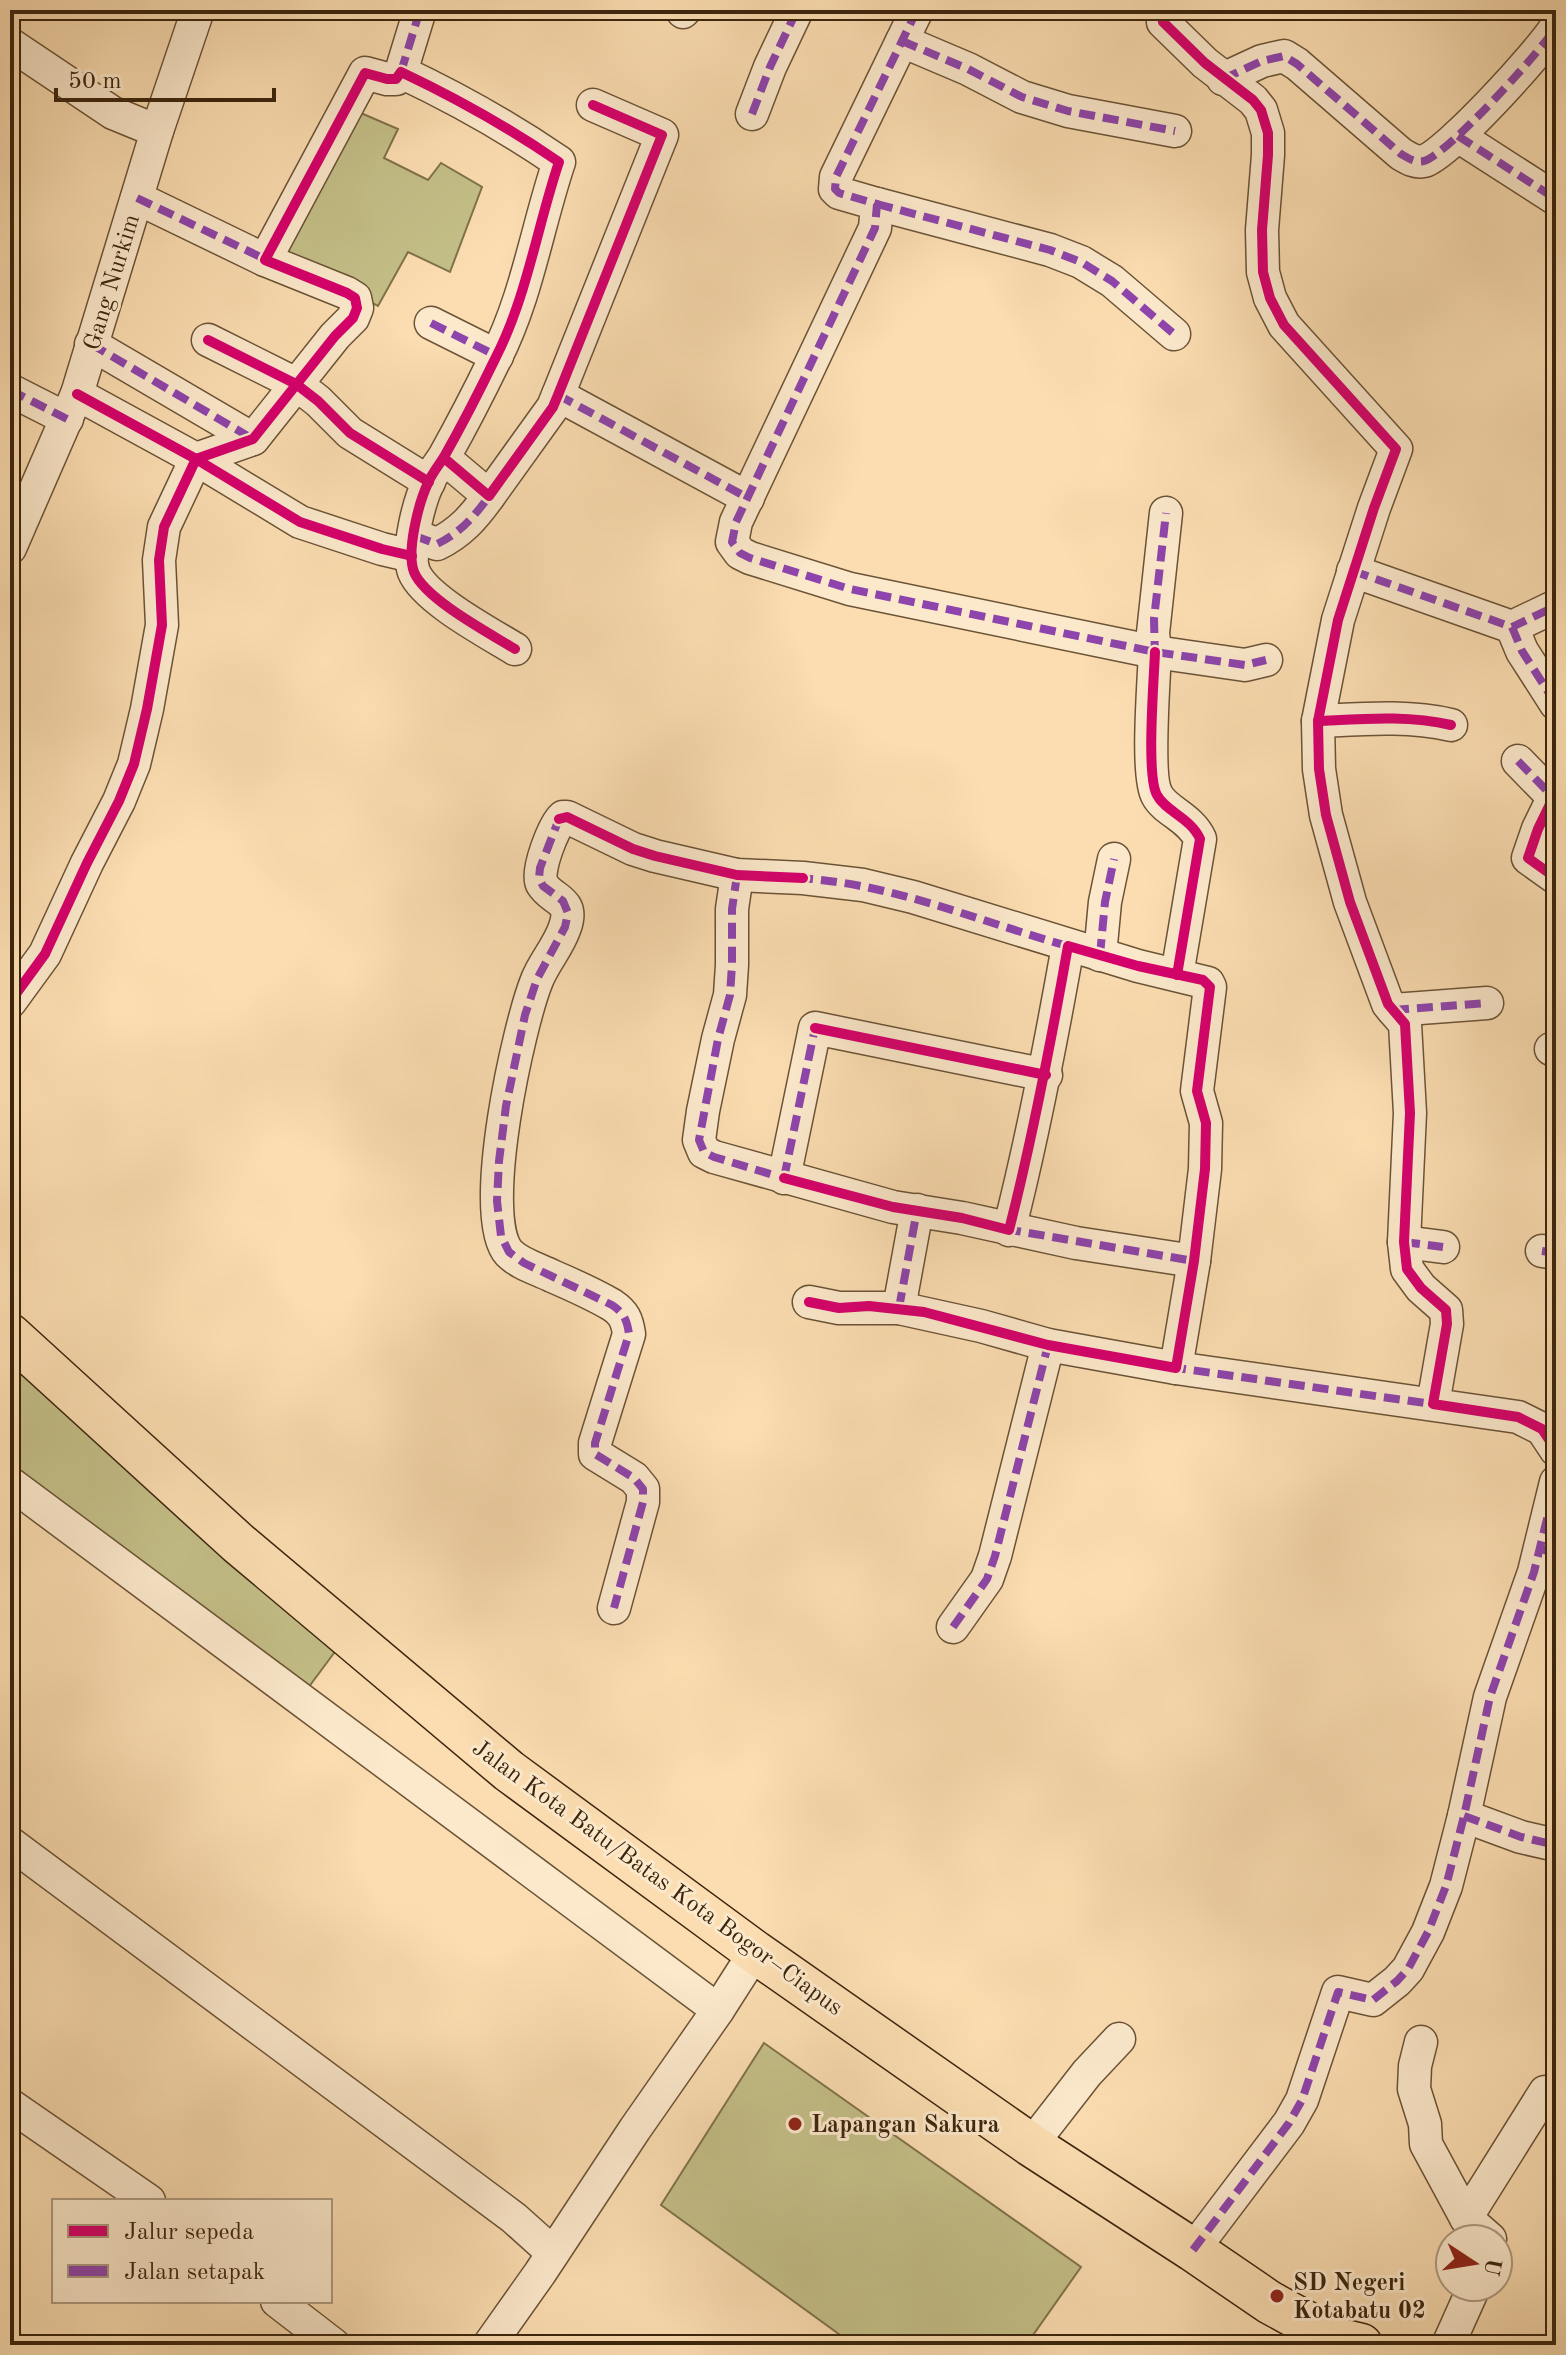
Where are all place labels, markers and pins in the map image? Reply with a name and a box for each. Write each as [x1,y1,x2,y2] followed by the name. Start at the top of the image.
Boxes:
[811,2114,1000,2138] place label: Lapangan Sakura
[786,2115,804,2133] marker: Lapangan Sakura
[1293,2272,1426,2324] place label: SD Negeri Kotabatu 02
[1268,2287,1286,2305] marker: SD Negeri Kotabatu 02

